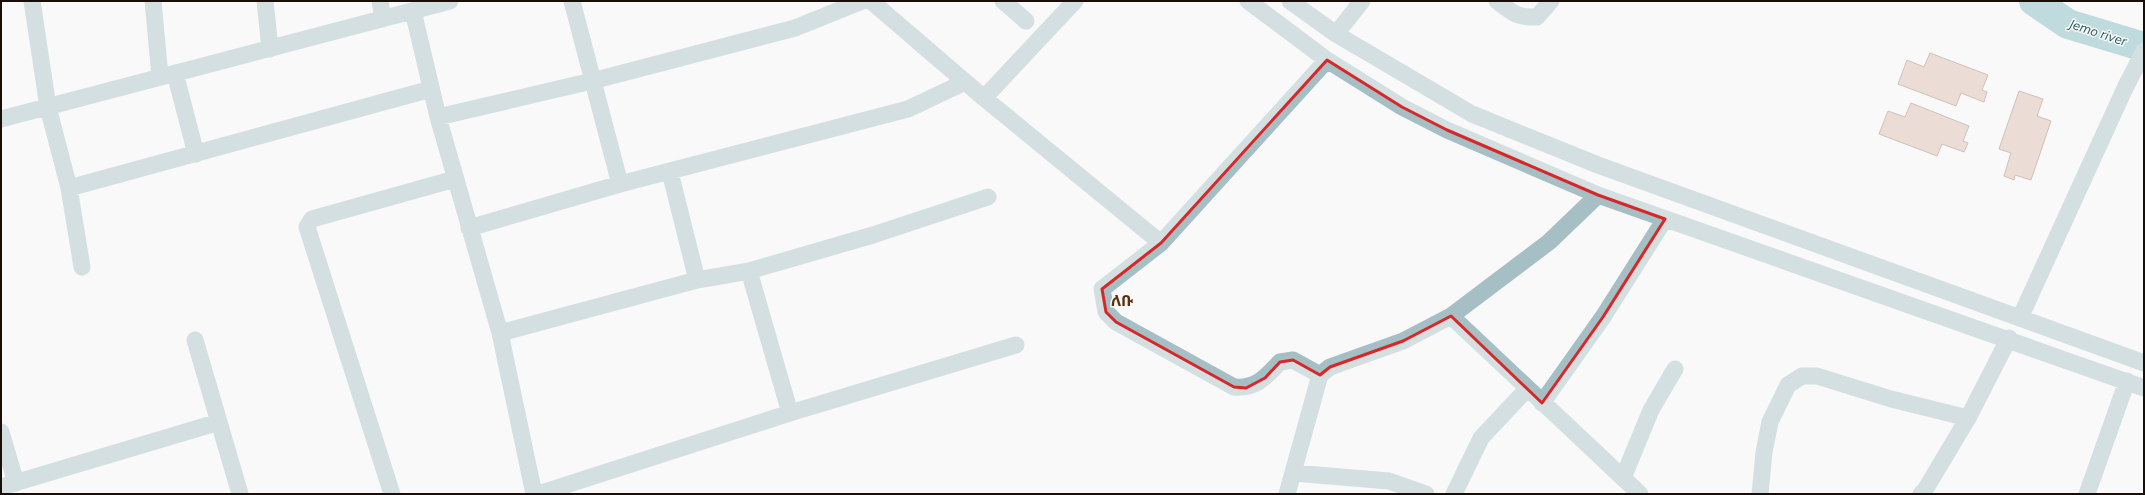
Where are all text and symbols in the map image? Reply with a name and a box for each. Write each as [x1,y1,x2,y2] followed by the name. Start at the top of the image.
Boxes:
[2066,15,2130,49] water label: Jemo river
[1111,290,1133,310] district label: ለቡ

